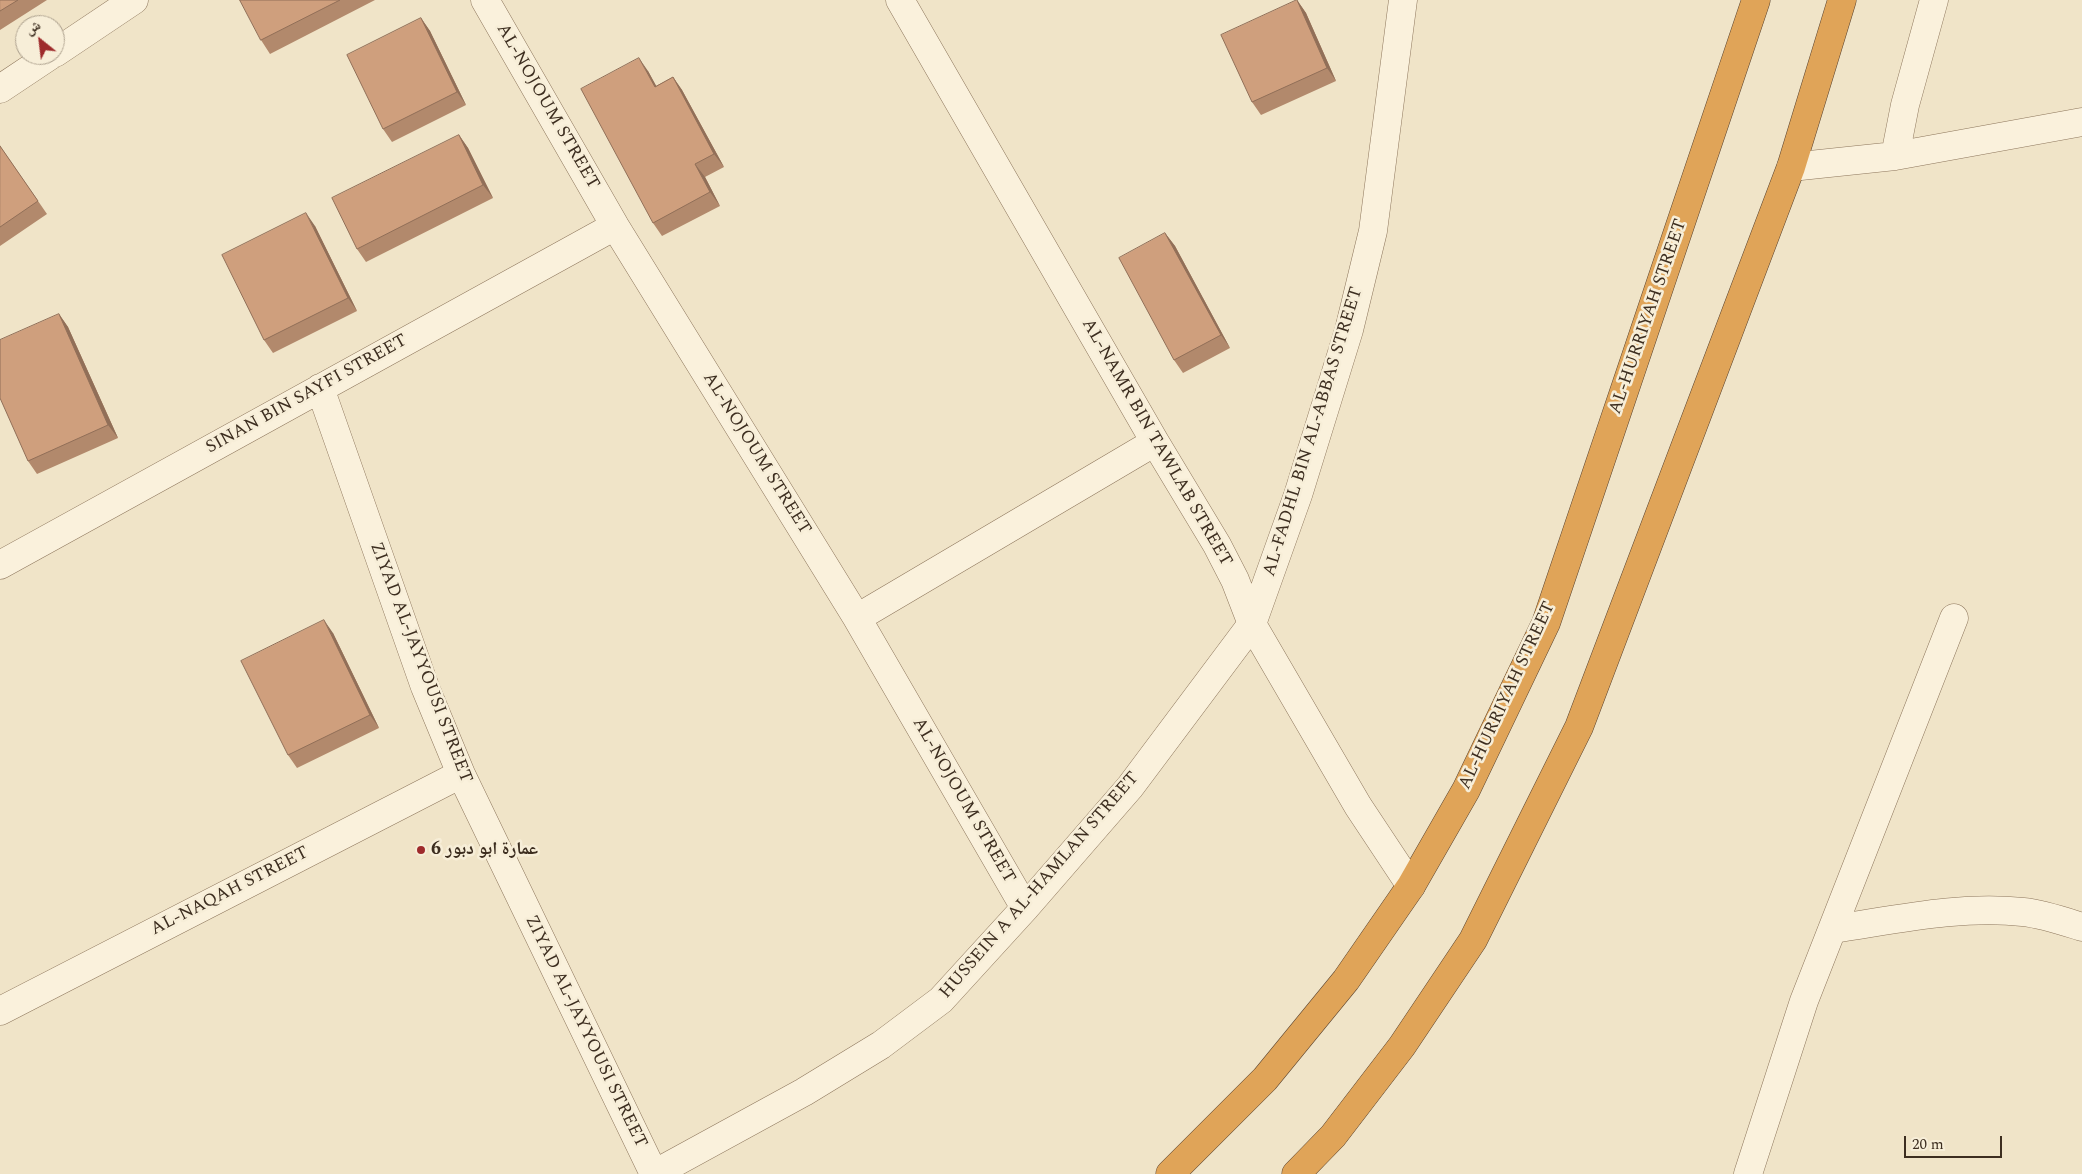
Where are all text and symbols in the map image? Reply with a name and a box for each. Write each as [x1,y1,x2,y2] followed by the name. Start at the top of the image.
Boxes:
[15,15,65,65] north arrow
[21,15,45,40] text: ش
[491,20,603,194] street label: AL-NOJOUM STREET
[1605,217,1693,417] street label: AL-HURRIYAH STREET
[1260,285,1368,579] street label: AL-FADHL BIN AL-ABBAS STREET
[1076,315,1236,571] street label: AL-NAMR BIN TAWLAB STREET
[203,331,411,459] street label: SINAN BIN SAYFI STREET
[697,369,815,539] street label: AL-NOJOUM STREET
[364,540,476,786] street label: ZIYAD AL-JAYYOUSI STREET
[1455,599,1561,793] street label: AL-HURRIYAH STREET
[907,714,1019,888] street label: AL-NOJOUM STREET
[936,768,1144,1004] street label: HUSSEIN A AL-HAMLAN STREET
[431,839,538,861] place label: عمارة ابو دبور 6
[147,843,313,941] street label: AL-NAQAH STREET
[415,844,427,856] marker: عمارة ابو دبور 6
[519,912,651,1152] street label: ZIYAD AL-JAYYOUSI STREET
[1907,1126,2004,1158] scale bar
[1912,1133,1944,1156] text: 20 m

